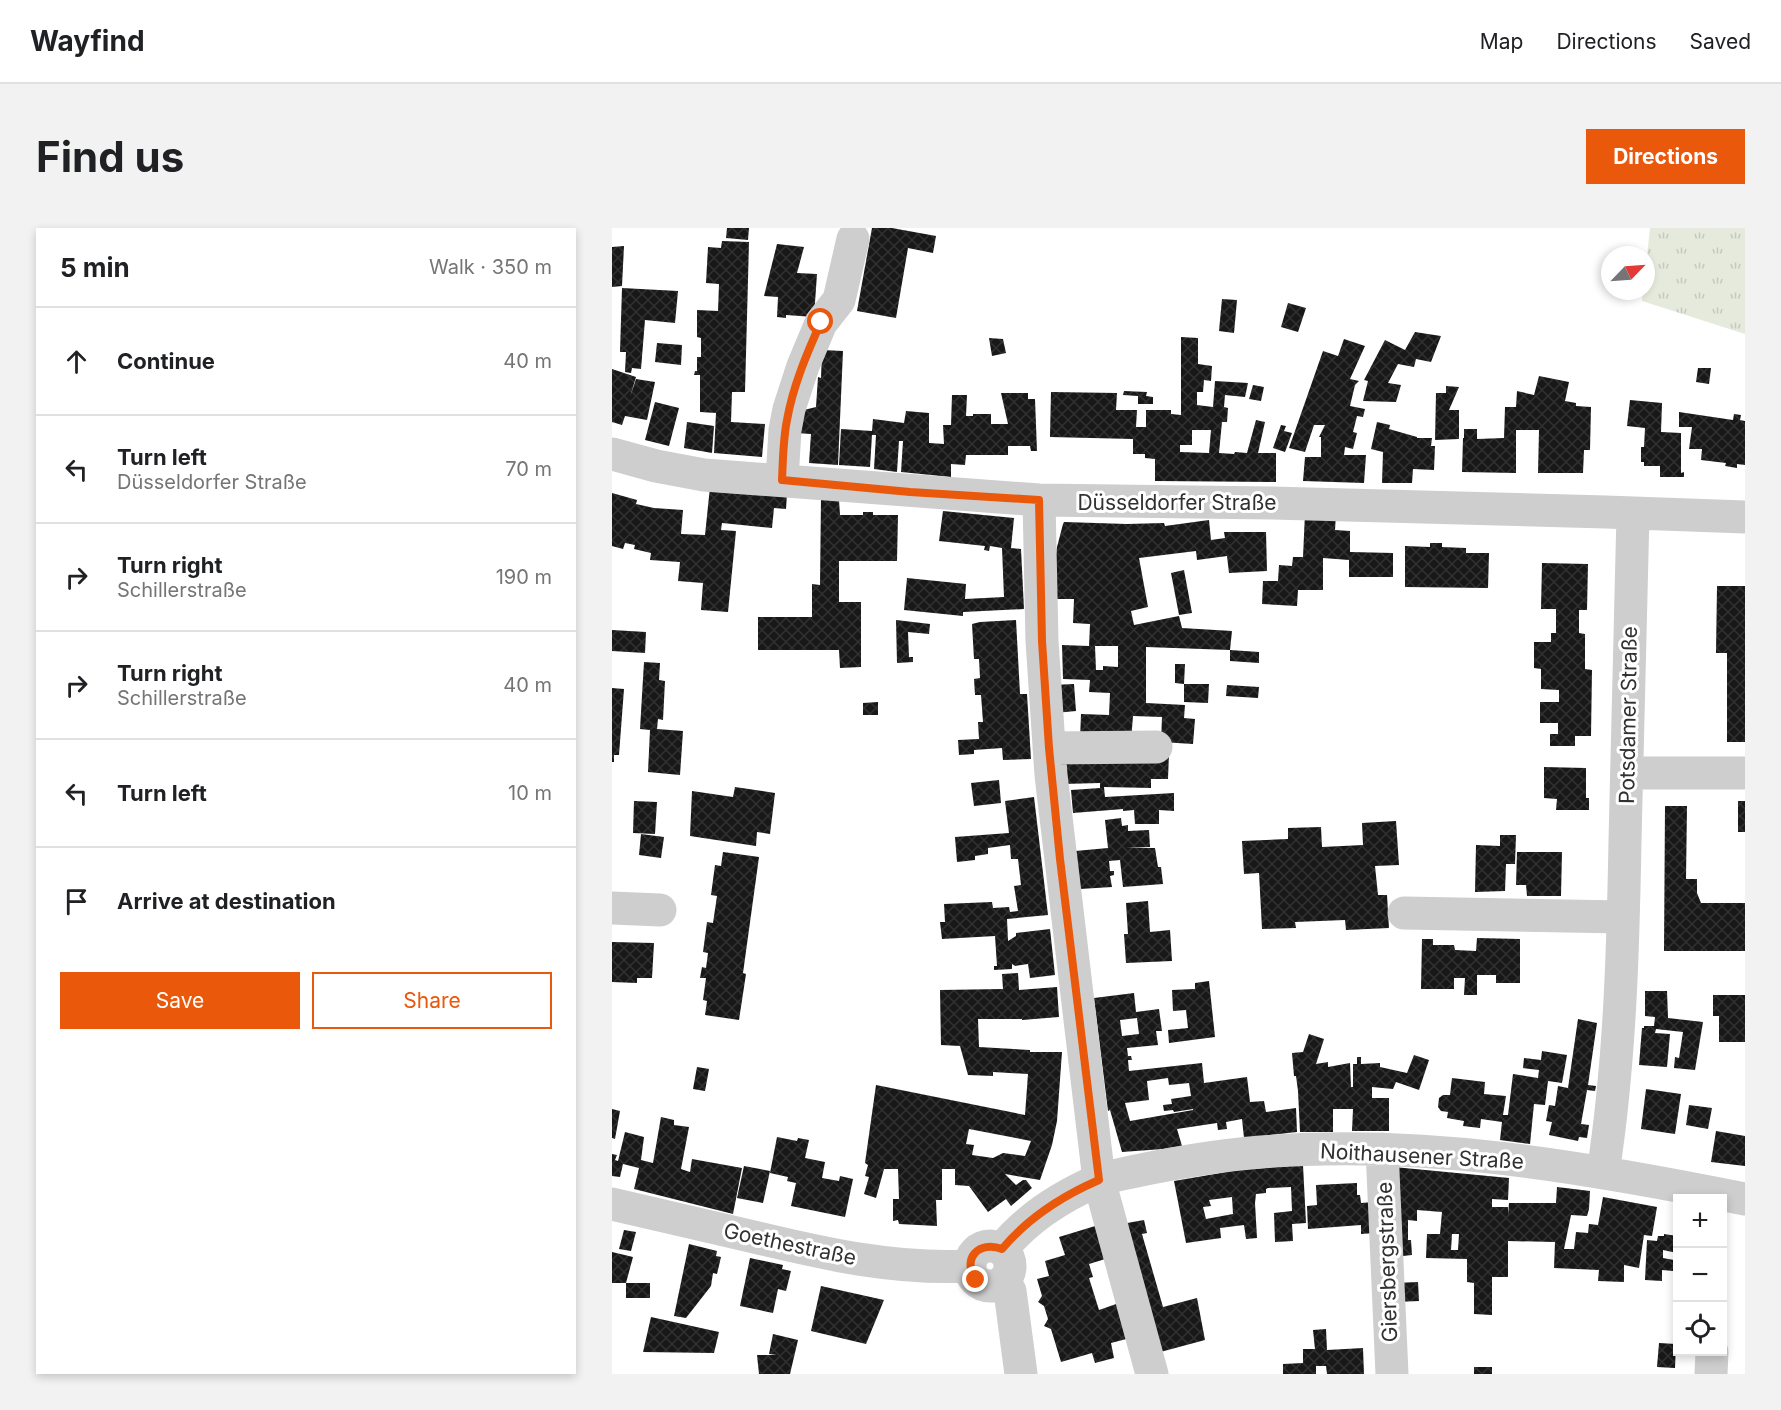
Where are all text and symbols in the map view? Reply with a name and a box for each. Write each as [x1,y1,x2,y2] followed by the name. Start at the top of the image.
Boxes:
[30,24,145,58] text: Wayfind
[1480,29,1523,54] text: Map
[1556,29,1657,54] text: Directions
[1690,29,1751,54] text: Saved
[1586,129,1745,184] button: Directions
[36,131,184,182] text: Find us
[1601,246,1655,300] north arrow
[60,252,130,283] text: 5 min
[429,255,552,279] text: Walk · 350 m
[807,308,833,334] route start
[60,345,93,378] icon: ahead
[117,348,215,374] text: Continue
[503,349,552,373] text: 40 m
[117,444,207,470] text: Turn left
[60,453,93,486] icon: left
[505,457,552,481] text: 70 m
[117,470,307,494] text: Düsseldorfer Straße
[1077,490,1277,515] street label: Düsseldorfer Straße
[117,552,223,578] text: Turn right
[60,561,93,594] icon: right
[496,565,552,589] text: 190 m
[117,578,247,602] text: Schillerstraße
[1614,626,1642,804] street label: Potsdamer Straße
[117,660,223,686] text: Turn right
[60,669,93,702] icon: right
[503,673,552,697] text: 40 m
[117,686,247,710] text: Schillerstraße
[60,777,93,810] icon: left
[117,780,207,806] text: Turn left
[508,781,552,805] text: 10 m
[60,885,93,918] icon: arrive
[117,888,336,914] text: Arrive at destination
[60,972,300,1029] button: Save
[312,972,552,1029] button: Share
[1319,1138,1525,1174] street label: Noithausener Straße
[1372,1181,1402,1343] street label: Giersbergstraße
[1673,1194,1727,1356] map controls
[1673,1194,1727,1248] button: +
[721,1218,859,1270] street label: Goethestraße
[1673,1248,1727,1302] button: −
[962,1266,988,1292] route end
[1673,1302,1727,1356] button: locate

